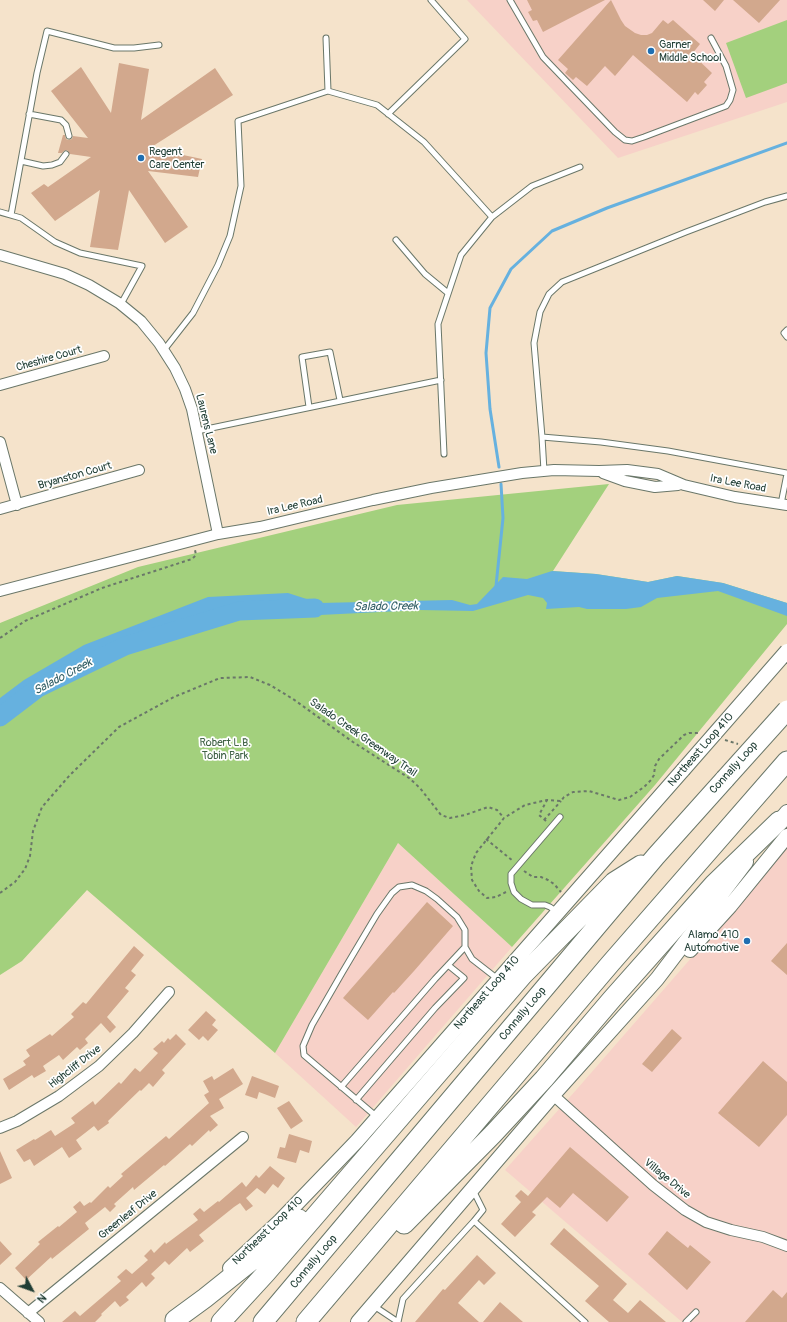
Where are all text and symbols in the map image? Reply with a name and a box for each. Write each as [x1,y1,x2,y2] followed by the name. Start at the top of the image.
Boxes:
[659,38,722,64] place label: Garner Middle School
[646,46,656,56] marker: Garner Middle School
[149,145,204,171] place label: Regent Care Center
[136,153,146,163] marker: Regent Care Center
[15,343,83,375] street label: Cheshire Court
[192,393,220,455] street label: Laurens Lane
[37,459,113,493] street label: Bryanston Court
[709,472,767,496] street label: Ira Lee Road
[266,493,324,519] street label: Ira Lee Road
[354,599,418,615] water label: Salado Creek
[31,656,95,698] water label: Salado Creek
[307,696,419,780] street label: Salado Creek Greenway Trail
[665,711,737,789] street label: Northeast Loop 410
[199,736,251,762] park label: Robert L.B. Tobin Park
[707,739,761,797] street label: Connally Loop
[684,928,739,954] place label: Alamo 410 Automotive
[742,936,752,946] marker: Alamo 410 Automotive
[451,954,523,1032] street label: Northeast Loop 410
[497,985,549,1043] street label: Connally Loop
[46,1042,104,1092] street label: Highcliff Drive
[641,1156,693,1202] street label: Village Drive
[96,1187,160,1243] street label: Greenleaf Drive
[230,1194,306,1268] street label: Northeast Loop 410
[288,1233,340,1291] street label: Connally Loop
[12,1270,52,1310] north arrow
[34,1291,49,1305] text: N

